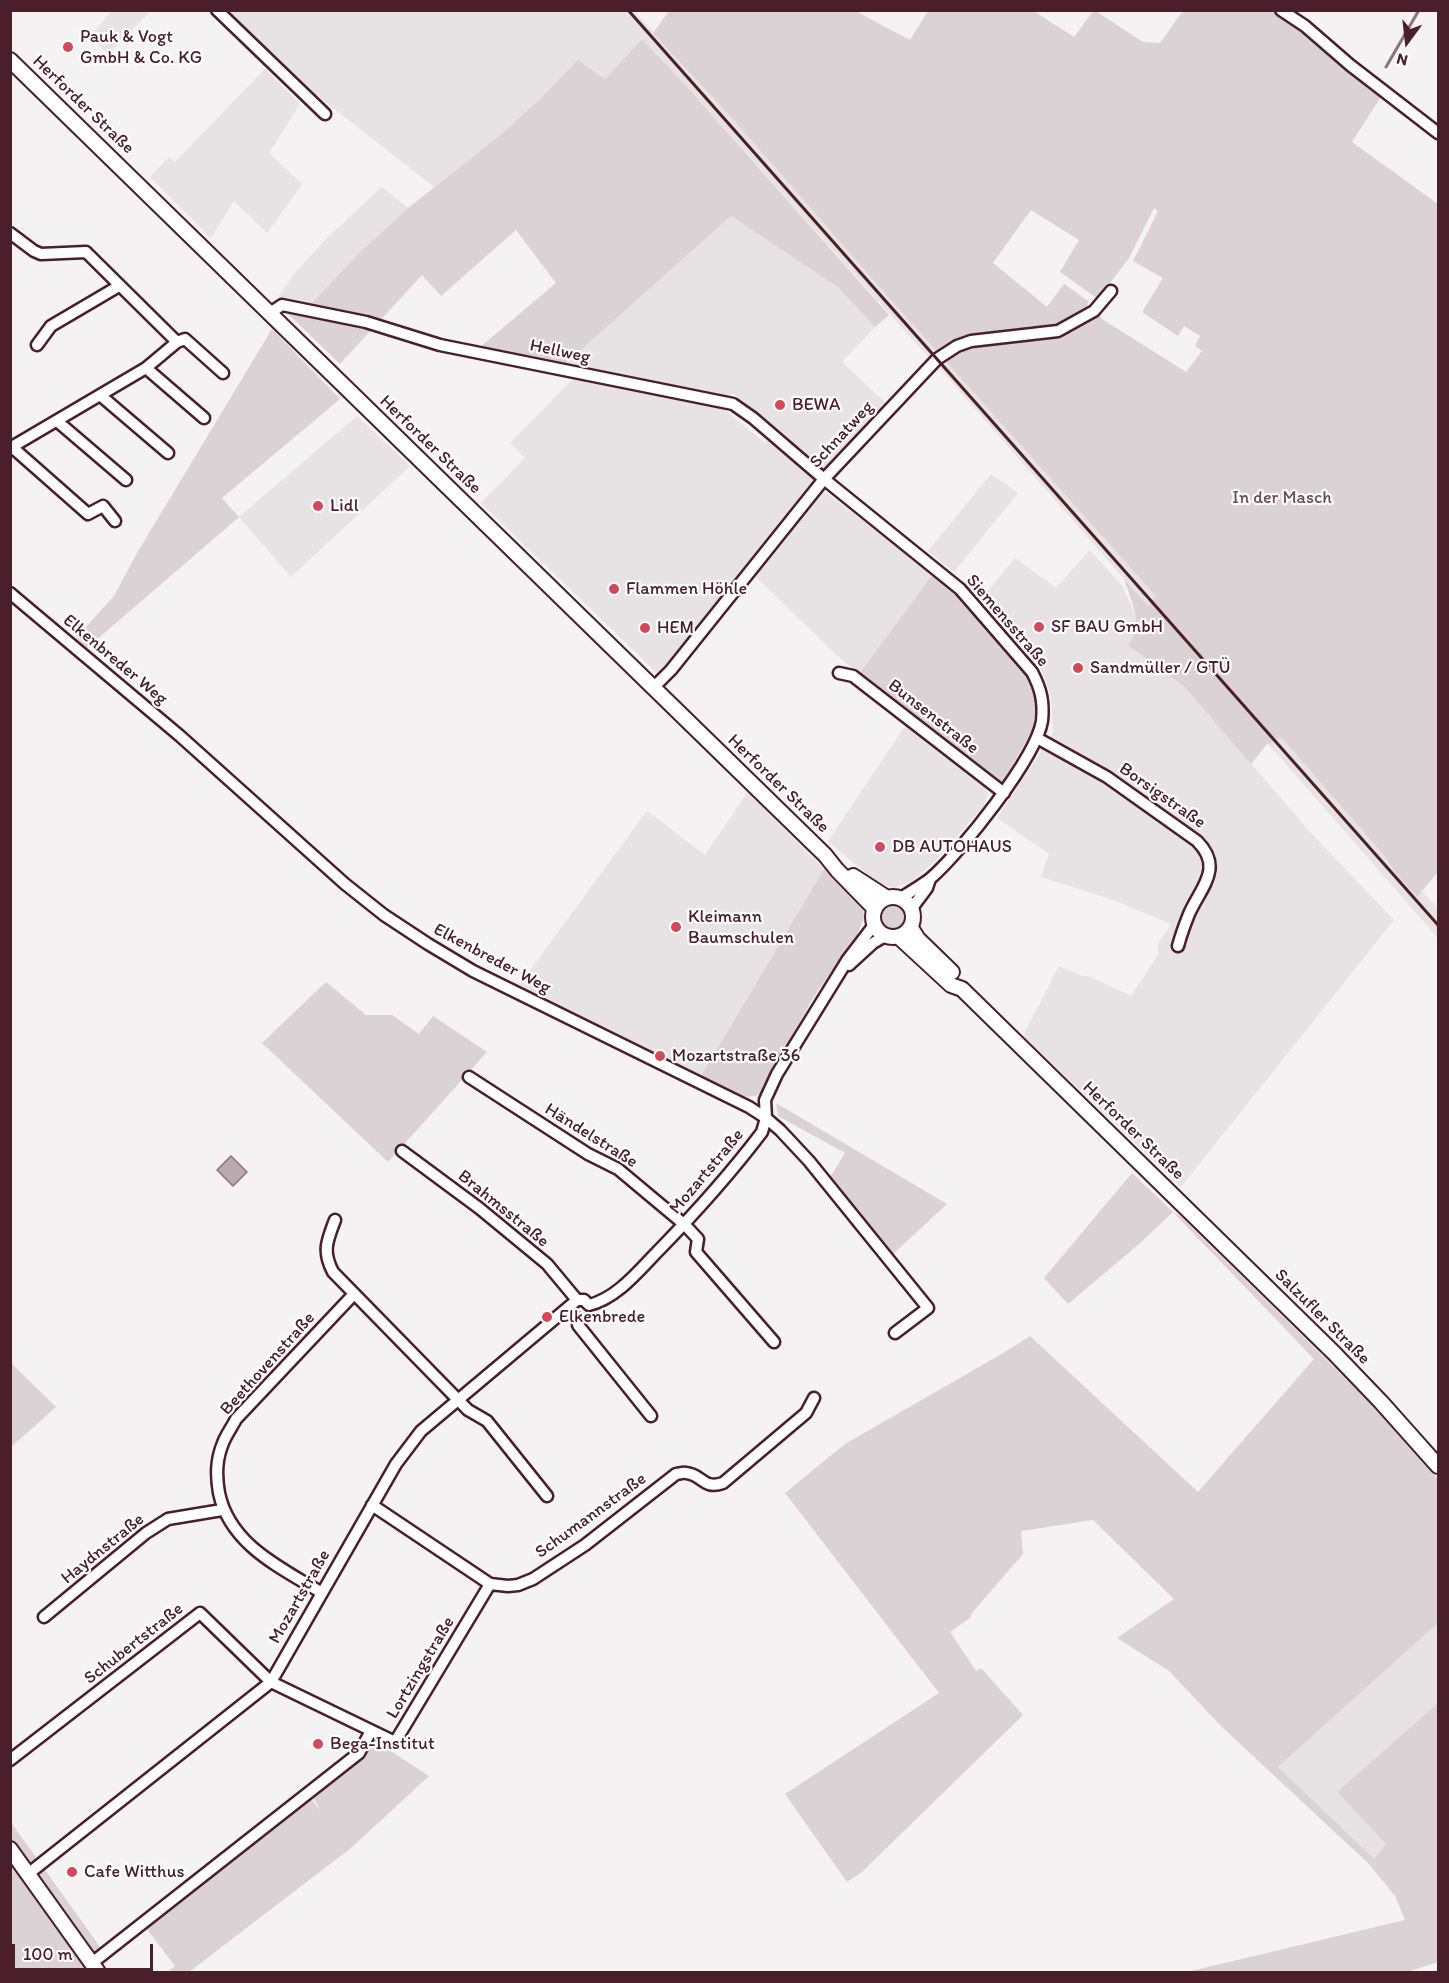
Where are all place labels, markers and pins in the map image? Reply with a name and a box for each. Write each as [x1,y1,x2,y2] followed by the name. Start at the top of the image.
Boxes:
[80,26,202,68] place label: Pauk & Vogt GmbH & Co. KG
[61,40,75,54] marker: Pauk & Vogt GmbH & Co. KG
[792,394,840,416] place label: BEWA
[773,398,787,412] marker: BEWA
[330,495,359,517] place label: Lidl
[311,499,325,513] marker: Lidl
[626,578,747,600] place label: Flammen Höhle
[607,582,621,596] marker: Flammen Höhle
[1051,616,1163,638] place label: SF BAU GmbH
[657,617,694,639] place label: HEM
[1032,620,1046,634] marker: SF BAU GmbH
[638,621,652,635] marker: HEM
[1090,657,1230,679] place label: Sandmüller / GTÜ
[1071,661,1085,675] marker: Sandmüller / GTÜ
[892,836,1012,858] place label: DB AUTOHAUS
[873,840,887,854] marker: DB AUTOHAUS
[688,906,794,948] place label: Kleimann Baumschulen
[669,920,683,934] marker: Kleimann Baumschulen
[672,1045,800,1067] place label: Mozartstraße 36
[653,1049,667,1063] marker: Mozartstraße 36
[559,1306,645,1328] place label: Elkenbrede
[540,1310,554,1324] marker: Elkenbrede
[330,1733,435,1755] place label: Bega-Institut
[311,1737,325,1751] marker: Bega-Institut
[84,1861,185,1883] place label: Cafe Witthus
[65,1865,79,1879] marker: Cafe Witthus

